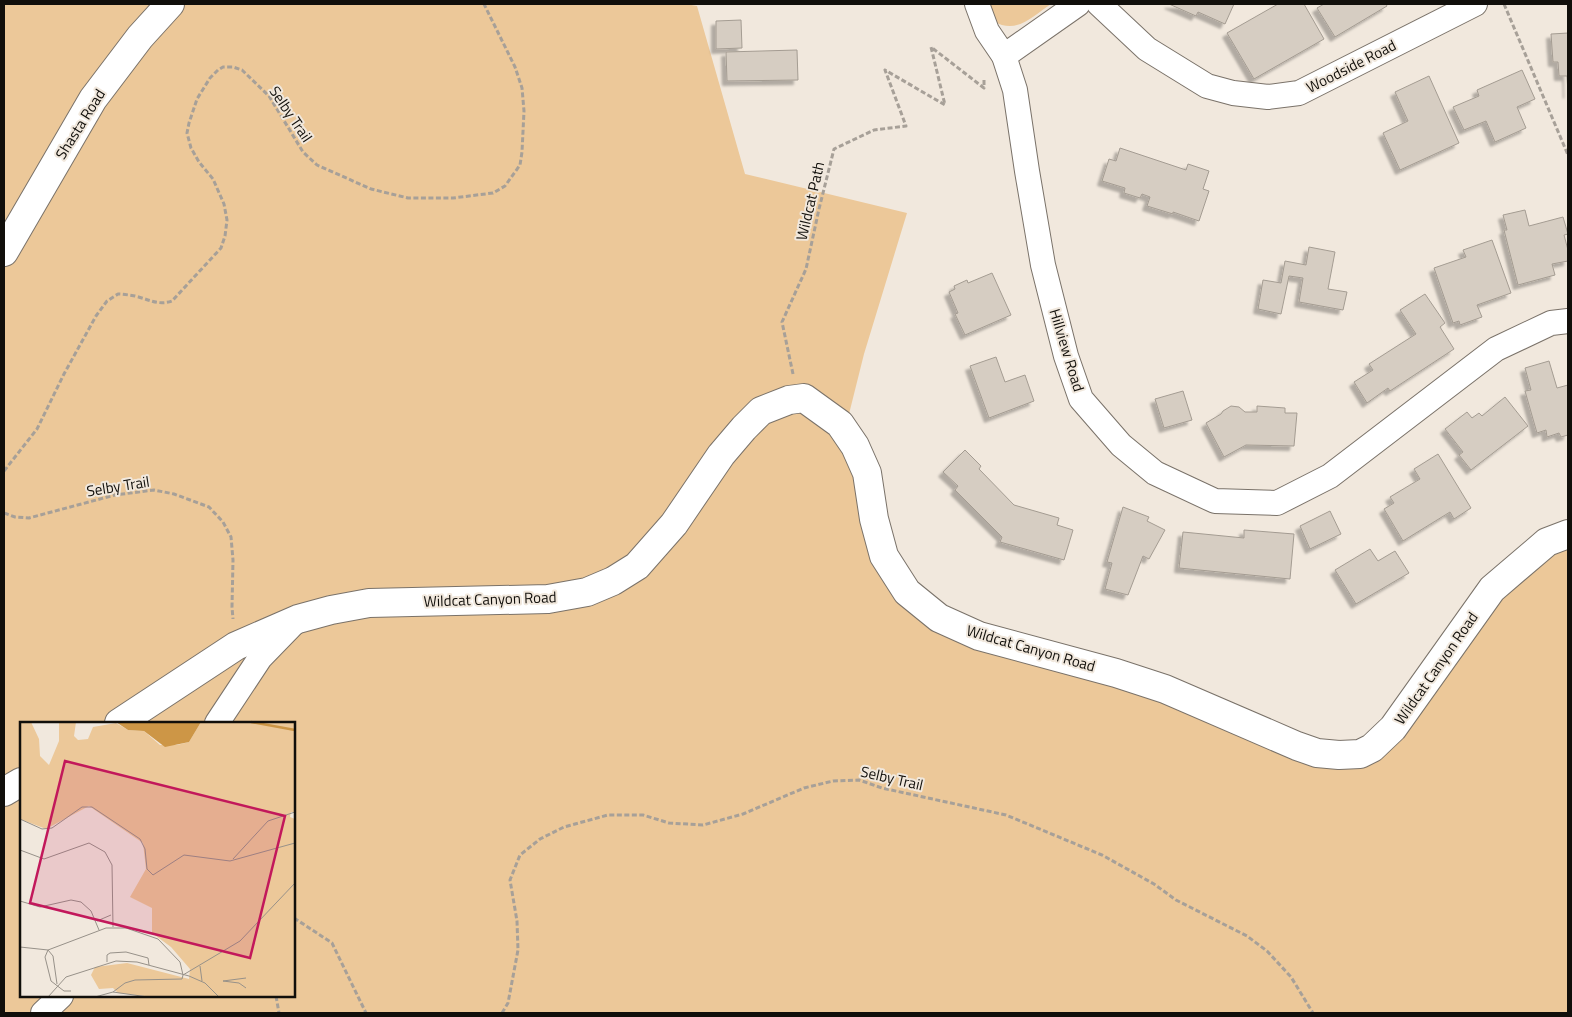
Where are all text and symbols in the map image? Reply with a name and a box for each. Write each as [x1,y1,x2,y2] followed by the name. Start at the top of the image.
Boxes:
[1302,33,1400,99] street label: Woodside Road
[264,81,318,147] street label: Selby Trail
[49,84,111,164] street label: Shasta Road
[790,159,830,243] street label: Wildcat Path
[1043,306,1091,394] street label: Hillview Road
[85,470,151,502] street label: Selby Trail
[423,585,557,613] street label: Wildcat Canyon Road
[1388,607,1484,729] street label: Wildcat Canyon Road
[964,619,1098,677] street label: Wildcat Canyon Road
[20,722,295,997] inset map
[858,760,926,796] street label: Selby Trail

